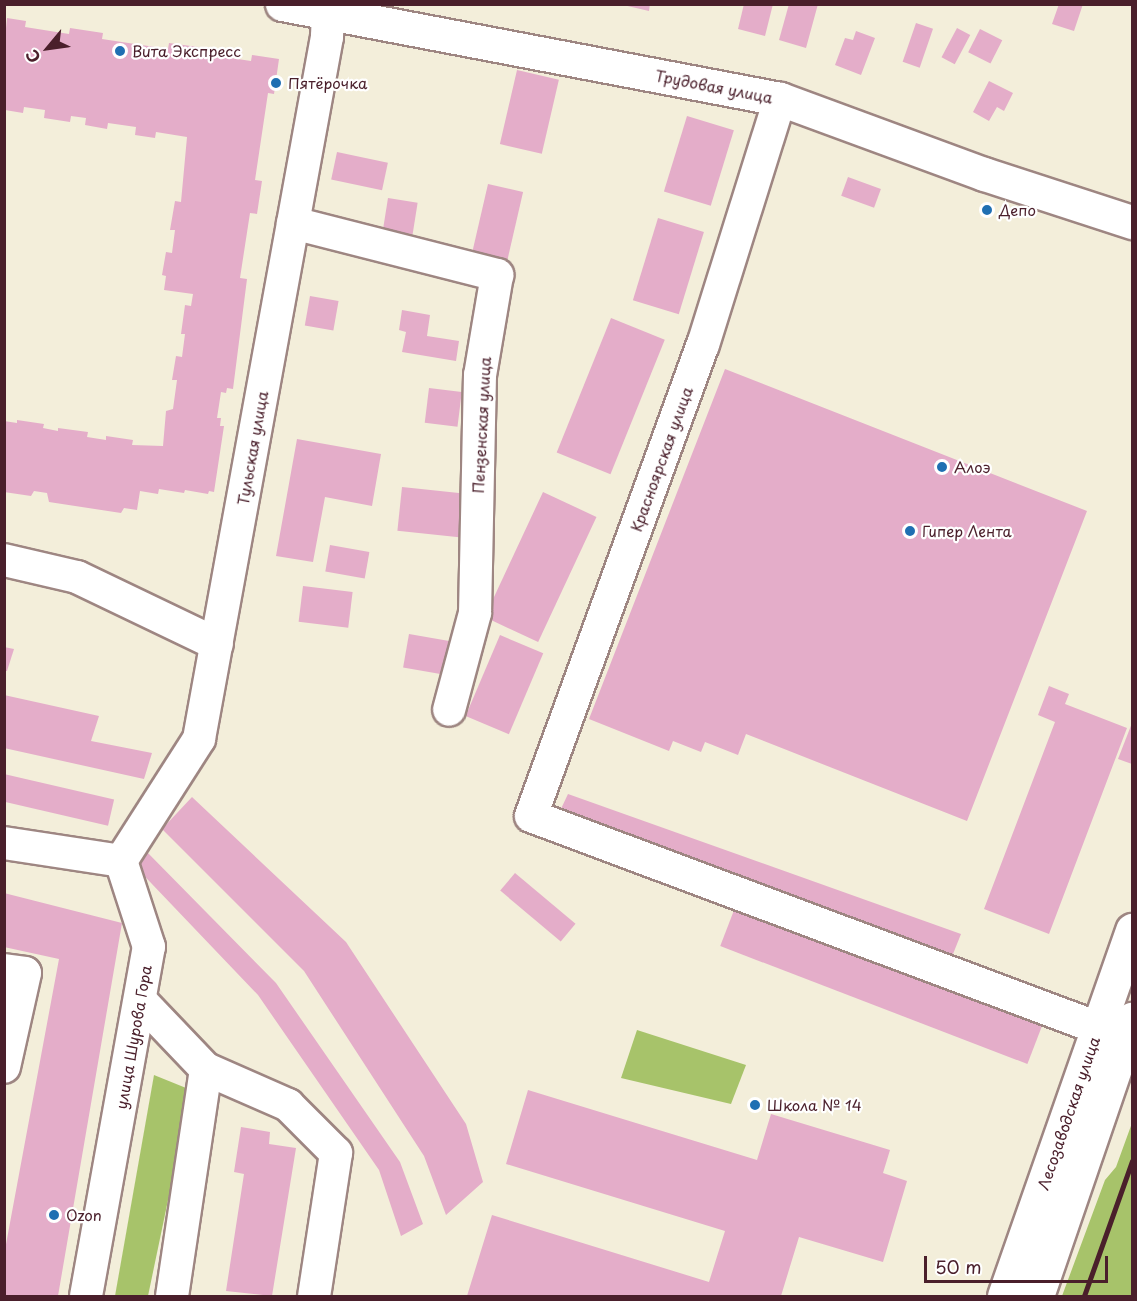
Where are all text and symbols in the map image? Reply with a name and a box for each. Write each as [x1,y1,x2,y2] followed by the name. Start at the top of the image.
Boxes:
[18,18,78,78] north arrow
[132,42,241,60] place label: Вита Экспресс
[113,44,127,58] marker: Вита Экспресс
[19,46,46,68] text: С
[653,66,775,106] street label: Трудовая улица
[288,74,367,92] place label: Пятёрочка
[269,76,283,90] marker: Пятёрочка
[999,201,1036,219] place label: Депо
[980,203,994,217] marker: Депо
[468,356,494,494] street label: Пензенская улица
[626,384,696,534] street label: Красноярская улица
[233,389,271,507] street label: Тульская улица
[954,458,990,476] place label: Алоэ
[935,460,949,474] marker: Алоэ
[922,522,1012,540] place label: Гипер Лента
[903,524,917,538] marker: Гипер Лента
[111,963,155,1111] street label: улица Шурова Гора
[1033,1034,1103,1192] street label: Лесозаводская улица
[767,1096,862,1114] place label: Школа № 14
[748,1098,762,1112] marker: Школа № 14
[66,1206,102,1224] place label: Ozon
[47,1208,61,1222] marker: Ozon
[927,1244,1112,1282] scale bar
[935,1253,982,1280] text: 50 m

